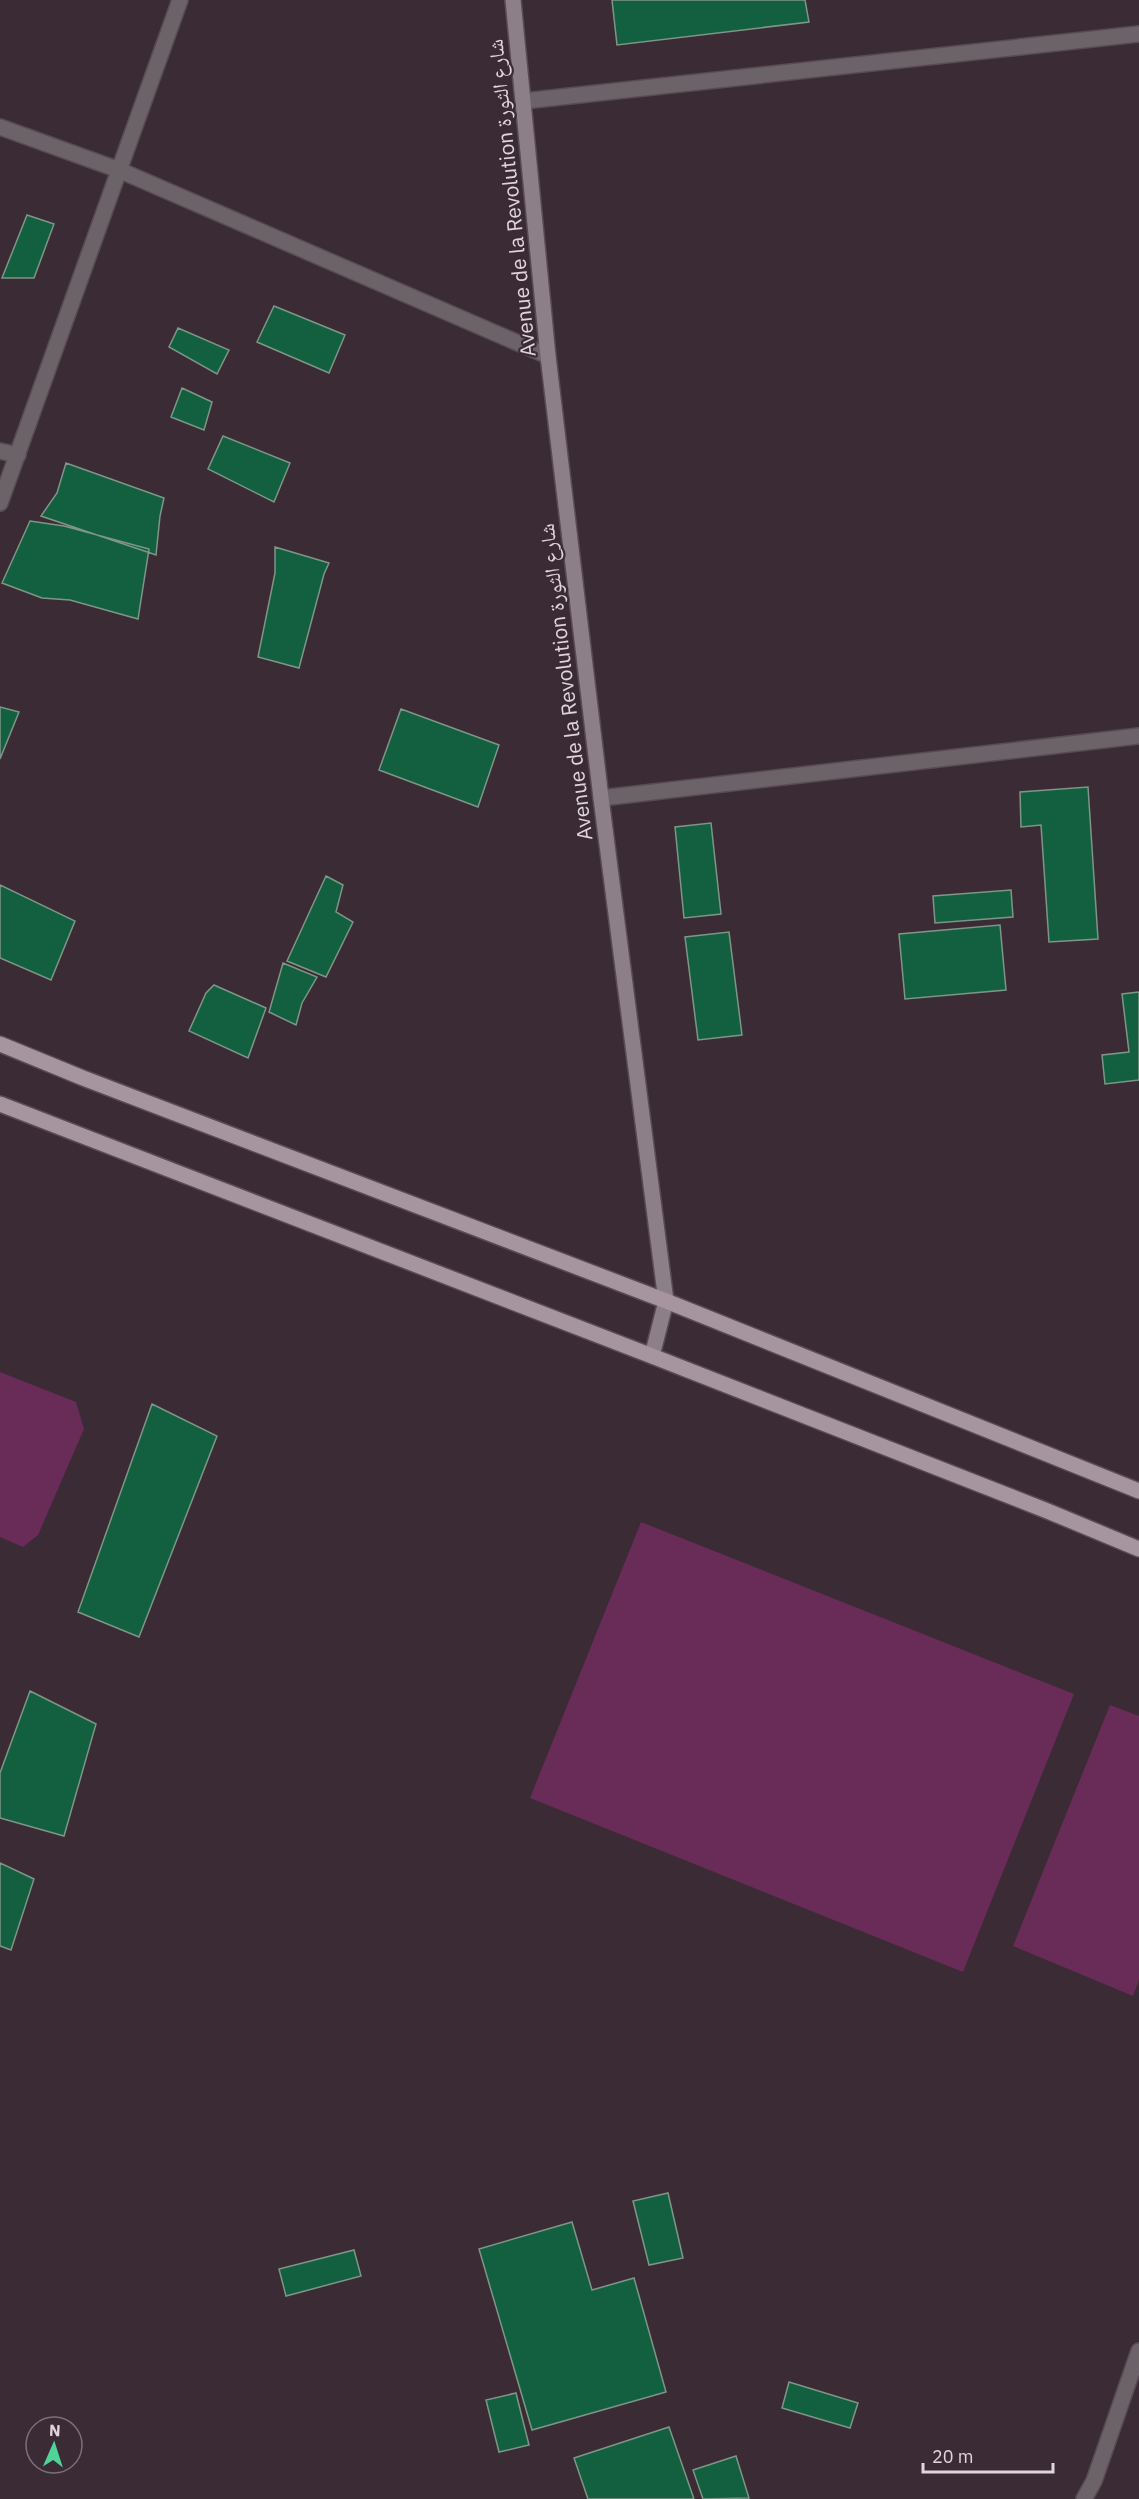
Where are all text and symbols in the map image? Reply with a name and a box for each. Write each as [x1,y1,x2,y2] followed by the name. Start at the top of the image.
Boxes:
[480,38,542,358] street label: Avenue de la Revolution شارع الثورة
[532,522,598,842] street label: Avenue de la Revolution شارع الثورة
[24,2415,84,2475] north arrow
[48,2420,61,2440] text: N
[923,2436,1054,2474] scale bar
[932,2445,974,2468] text: 20 m

